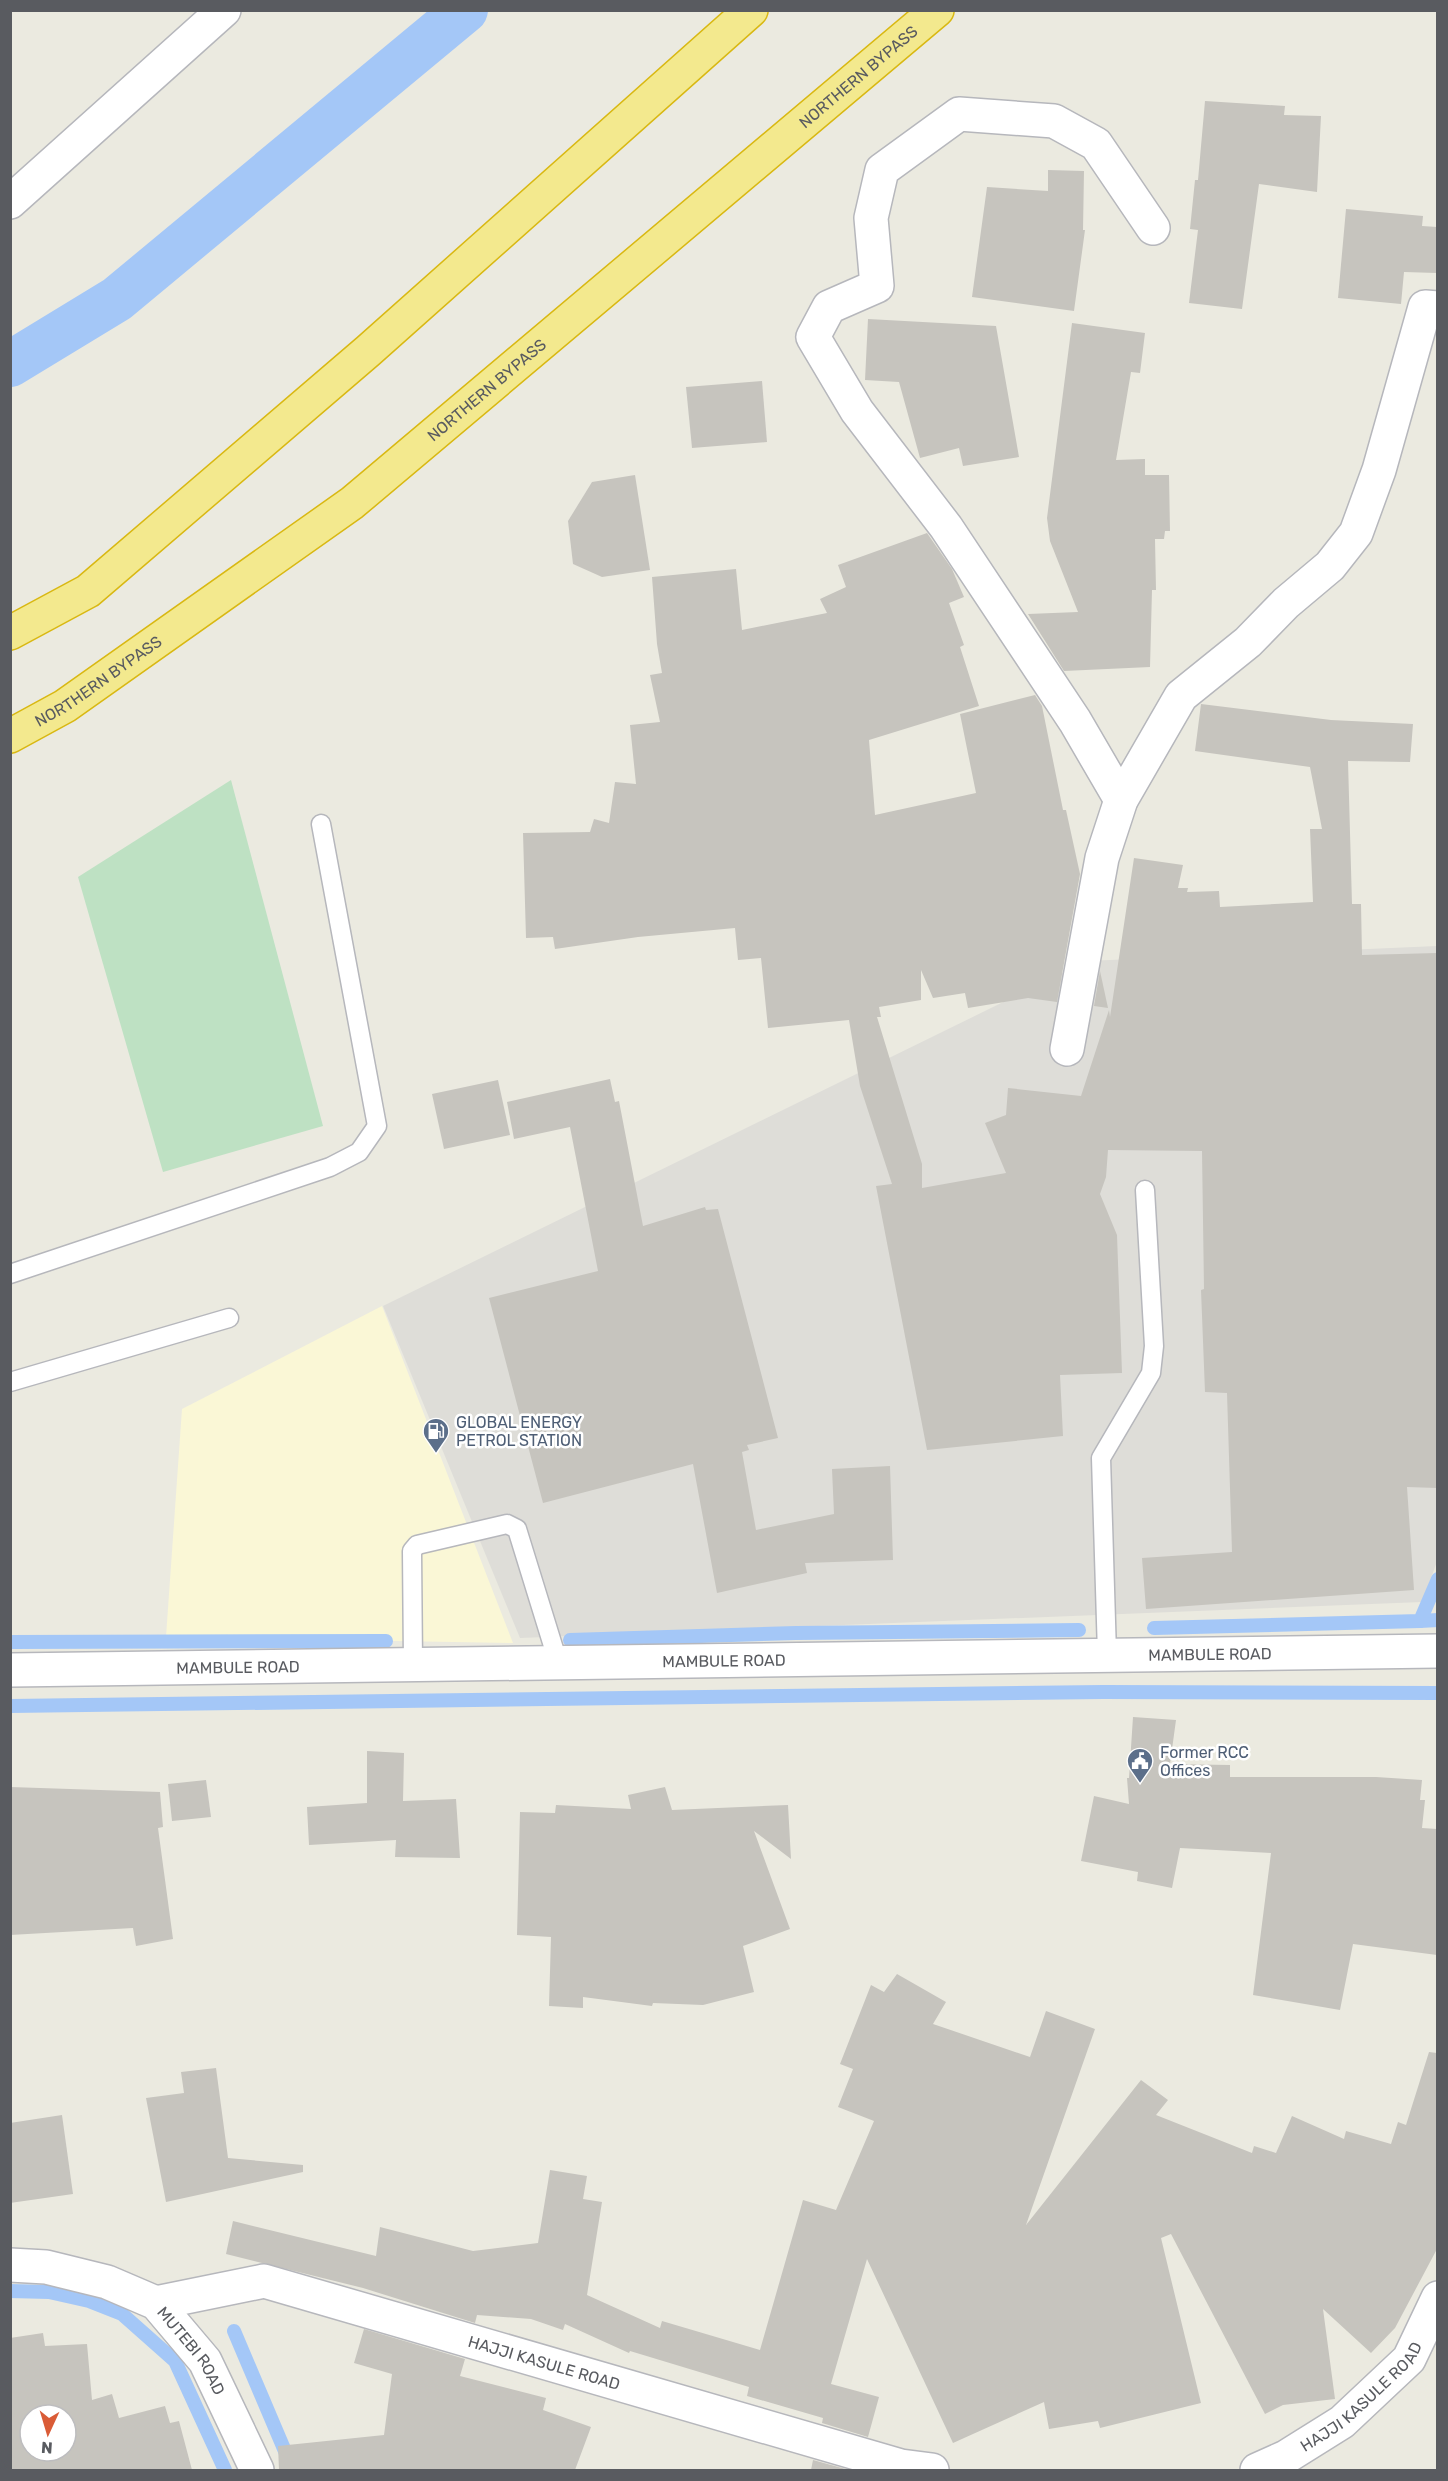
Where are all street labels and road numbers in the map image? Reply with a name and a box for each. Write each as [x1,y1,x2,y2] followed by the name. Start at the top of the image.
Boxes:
[795,22,922,132] street label: NORTHERN BYPASS
[424,335,550,445] street label: NORTHERN BYPASS
[32,632,165,731] street label: NORTHERN BYPASS
[1148,1644,1272,1665] street label: MAMBULE ROAD
[662,1651,786,1671] street label: MAMBULE ROAD
[176,1657,300,1678] street label: MAMBULE ROAD
[153,2303,229,2398] street label: MUTEBI ROAD
[466,2332,622,2394] street label: HAJJI KASULE ROAD
[1297,2339,1426,2456] street label: HAJJI KASULE ROAD

